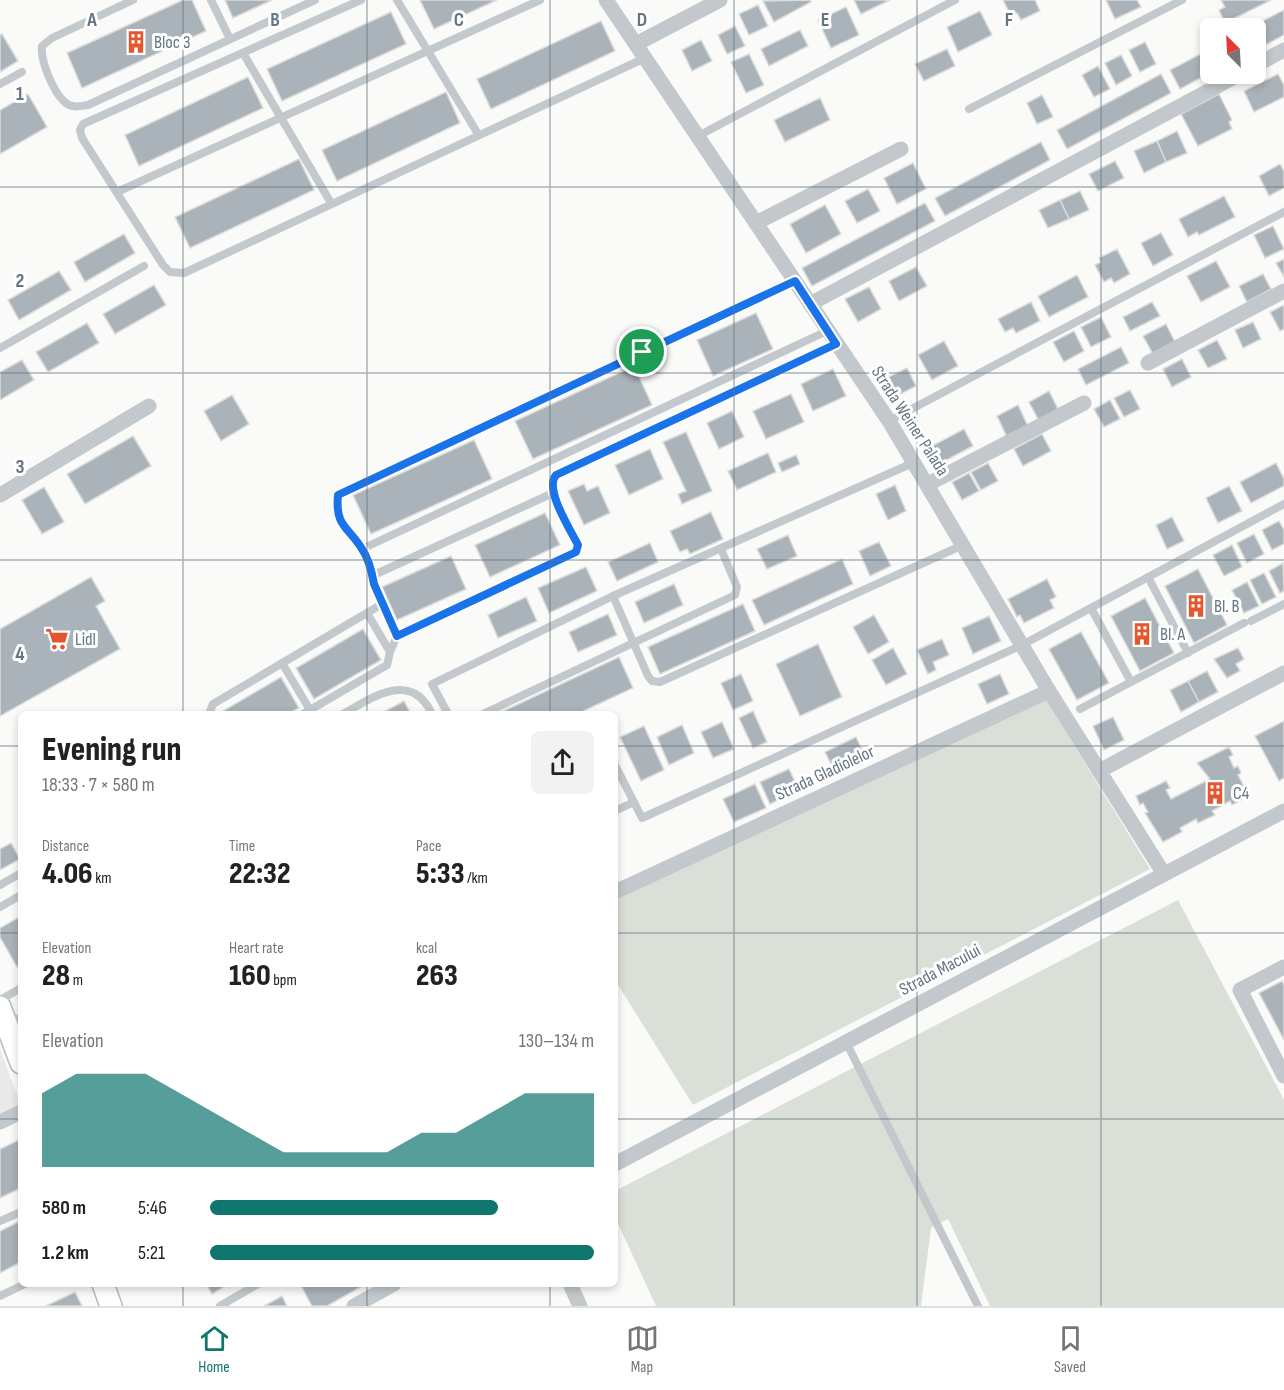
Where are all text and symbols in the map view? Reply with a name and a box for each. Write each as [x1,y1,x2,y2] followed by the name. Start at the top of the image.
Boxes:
[86,8,97,32] text: A
[270,8,280,32] text: B
[454,8,464,32] text: C
[637,8,647,32] text: D
[821,8,829,32] text: E
[1005,8,1013,32] text: F
[1200,18,1266,84] north arrow
[1200,18,1266,84] map controls
[123,29,149,55] building icon: Bloc 3
[154,32,190,53] place label: Bloc 3
[16,82,24,106] text: 1
[16,269,24,293] text: 2
[616,326,667,377] pin
[625,335,658,368] icon: arrive
[867,362,953,480] street label: Strada Weiner Palada
[16,455,25,479] text: 3
[1183,593,1209,619] building icon: Bl. B
[1214,596,1240,617] place label: Bl. B
[1129,621,1155,647] building icon: Bl. A
[1160,624,1186,645] place label: Bl. A
[44,626,70,652] supermarket icon: Lidl
[75,629,96,650] place label: Lidl
[15,642,25,666] text: 4
[42,730,182,770] text: Evening run
[531,731,594,794] button: share
[772,741,878,805] street label: Strada Gladiolelor
[42,773,155,797] text: 18:33 · 7 × 580 m
[1202,780,1228,806] building icon: C4
[1233,783,1250,804] place label: C4
[42,837,89,856] text: Distance
[229,837,255,856] text: Time
[416,837,441,856] text: Pace
[42,856,93,892] text: 4.06
[229,856,290,892] text: 22:32
[416,856,465,892] text: 5:33
[93,869,112,888] text: km
[465,869,488,888] text: /km
[42,939,91,958] text: Elevation
[229,939,284,958] text: Heart rate
[416,939,437,958] text: kcal
[896,940,984,1000] street label: Strada Macului
[42,958,70,994] text: 28
[229,958,271,994] text: 160
[416,958,458,994] text: 263
[70,971,83,990] text: m
[271,971,297,990] text: bpm
[42,1029,104,1053] text: Elevation
[519,1029,594,1053] text: 130–134 m
[42,1196,86,1220] text: 580 m
[138,1196,167,1220] text: 5:46
[42,1241,89,1265] text: 1.2 km
[138,1241,165,1265] text: 5:21
[198,1322,231,1377] tab: Home
[626,1322,659,1377] tab: Map
[1054,1322,1087,1377] tab: Saved

